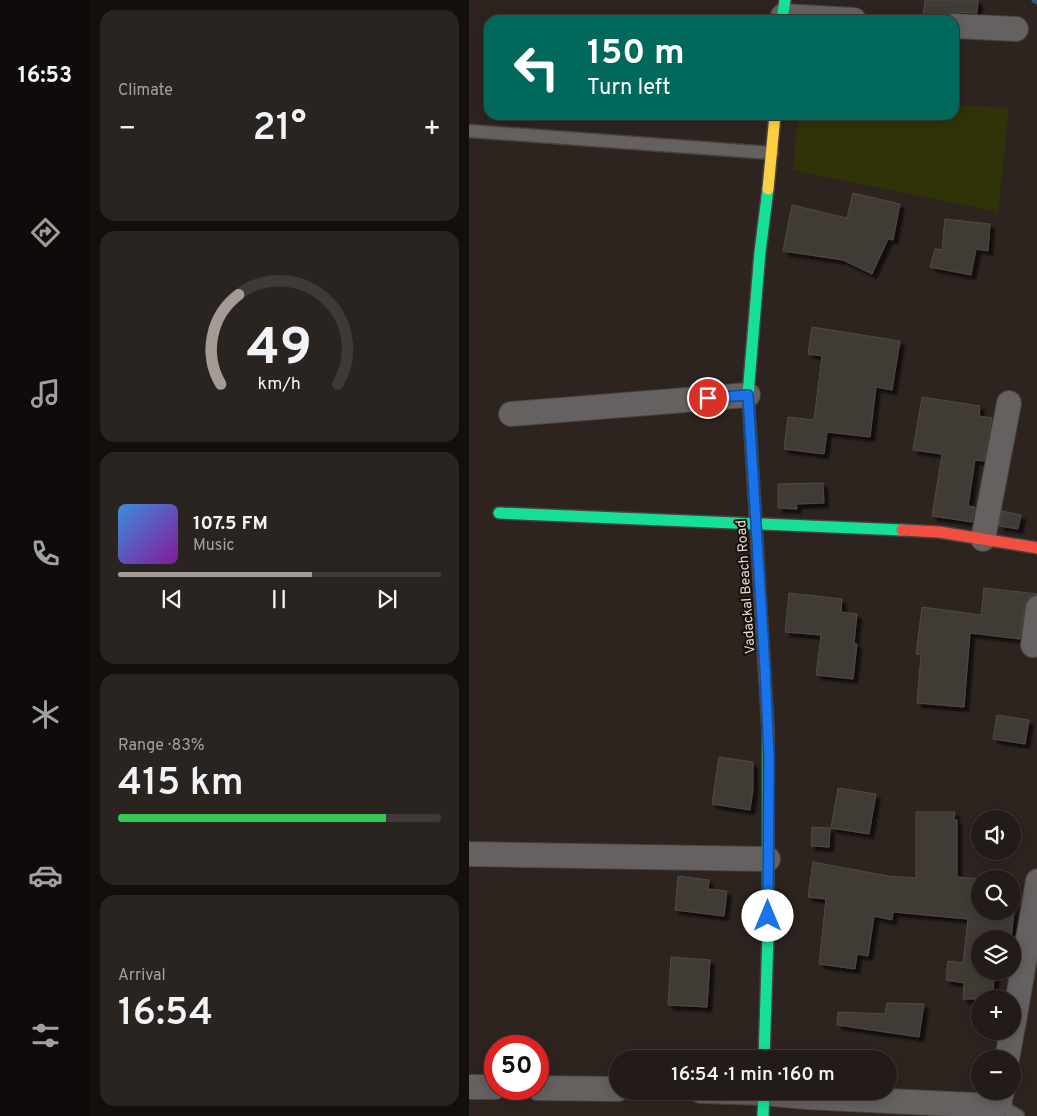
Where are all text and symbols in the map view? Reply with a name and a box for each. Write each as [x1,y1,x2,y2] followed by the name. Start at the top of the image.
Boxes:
[587,32,685,76] text: 150 m
[504,35,569,100] icon: left
[18,63,72,90] text: 16:53
[587,75,670,102] text: Turn left
[118,81,173,101] text: Climate
[253,105,306,154] text: 21°
[118,112,136,148] text: −
[423,112,441,148] text: +
[28,215,63,250] icon: directions
[247,317,312,383] text: 49
[258,373,301,396] text: km/h
[28,376,63,411] icon: music
[687,377,729,419] pin
[694,384,722,412] icon: arrive
[193,512,268,536] text: 107.5 FM
[733,519,760,655] street label: Vadackal Beach Road
[28,536,63,571] icon: phone
[193,536,234,556] text: Music
[158,585,186,613] icon: previous
[265,585,293,613] icon: pause
[373,585,401,613] icon: next
[28,697,63,732] icon: climate
[118,736,205,756] text: Range · 83%
[118,760,244,809] text: 415 km
[971,810,1021,1100] map controls
[971,810,1021,860] button: sound
[28,858,63,893] icon: car
[971,870,1021,920] button: search
[741,889,793,941] position arrow
[971,930,1021,980] button: layers
[118,966,166,986] text: Arrival
[118,990,213,1039] text: 16:54
[971,990,1021,1040] button: +
[28,1018,63,1053] icon: filters
[484,1035,549,1100] speed limit sign: 50
[971,1050,1021,1100] button: −
[671,1063,835,1087] text: 16:54 · 1 min · 160 m

